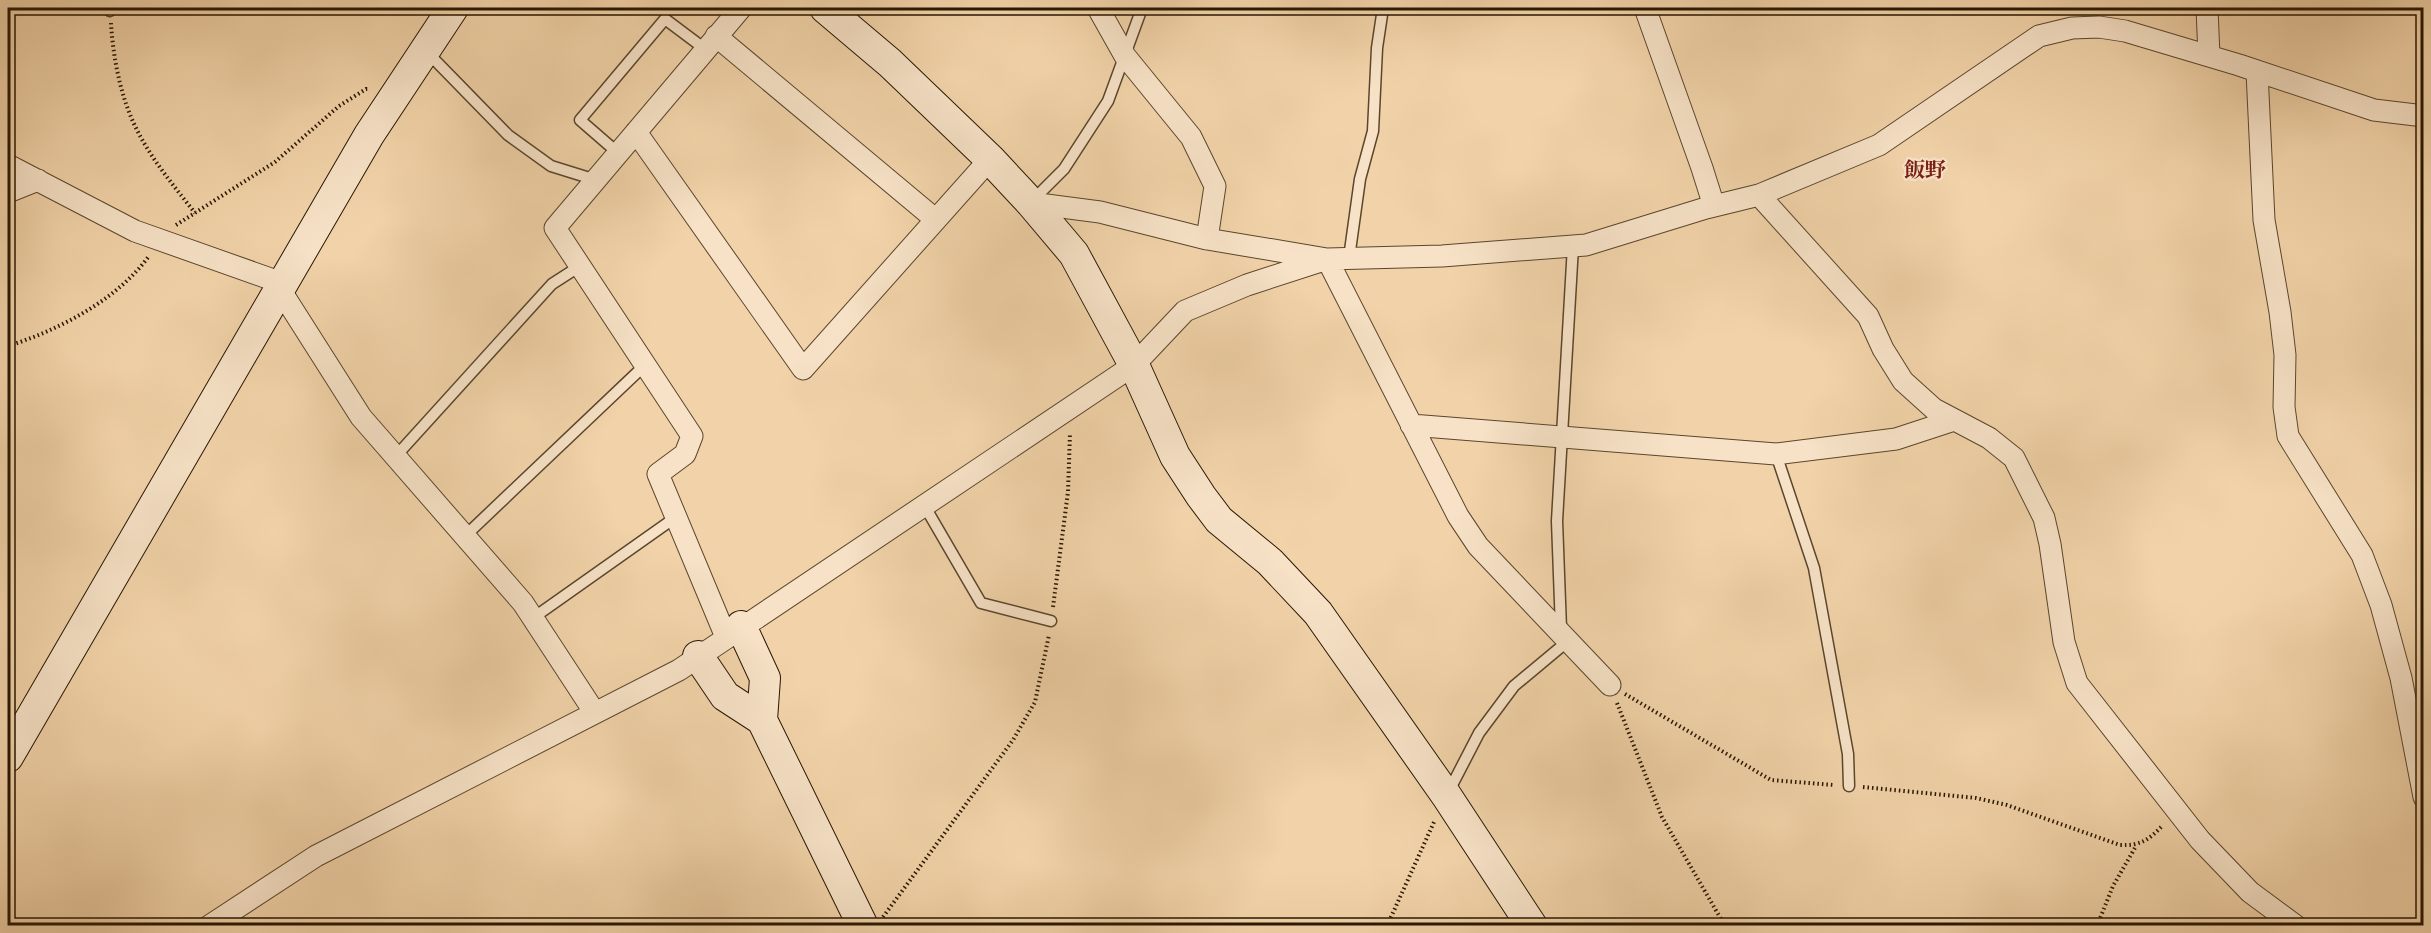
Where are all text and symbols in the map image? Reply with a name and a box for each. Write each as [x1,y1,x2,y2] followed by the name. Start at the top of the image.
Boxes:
[1904,158,1946,184] district label: 飯野

